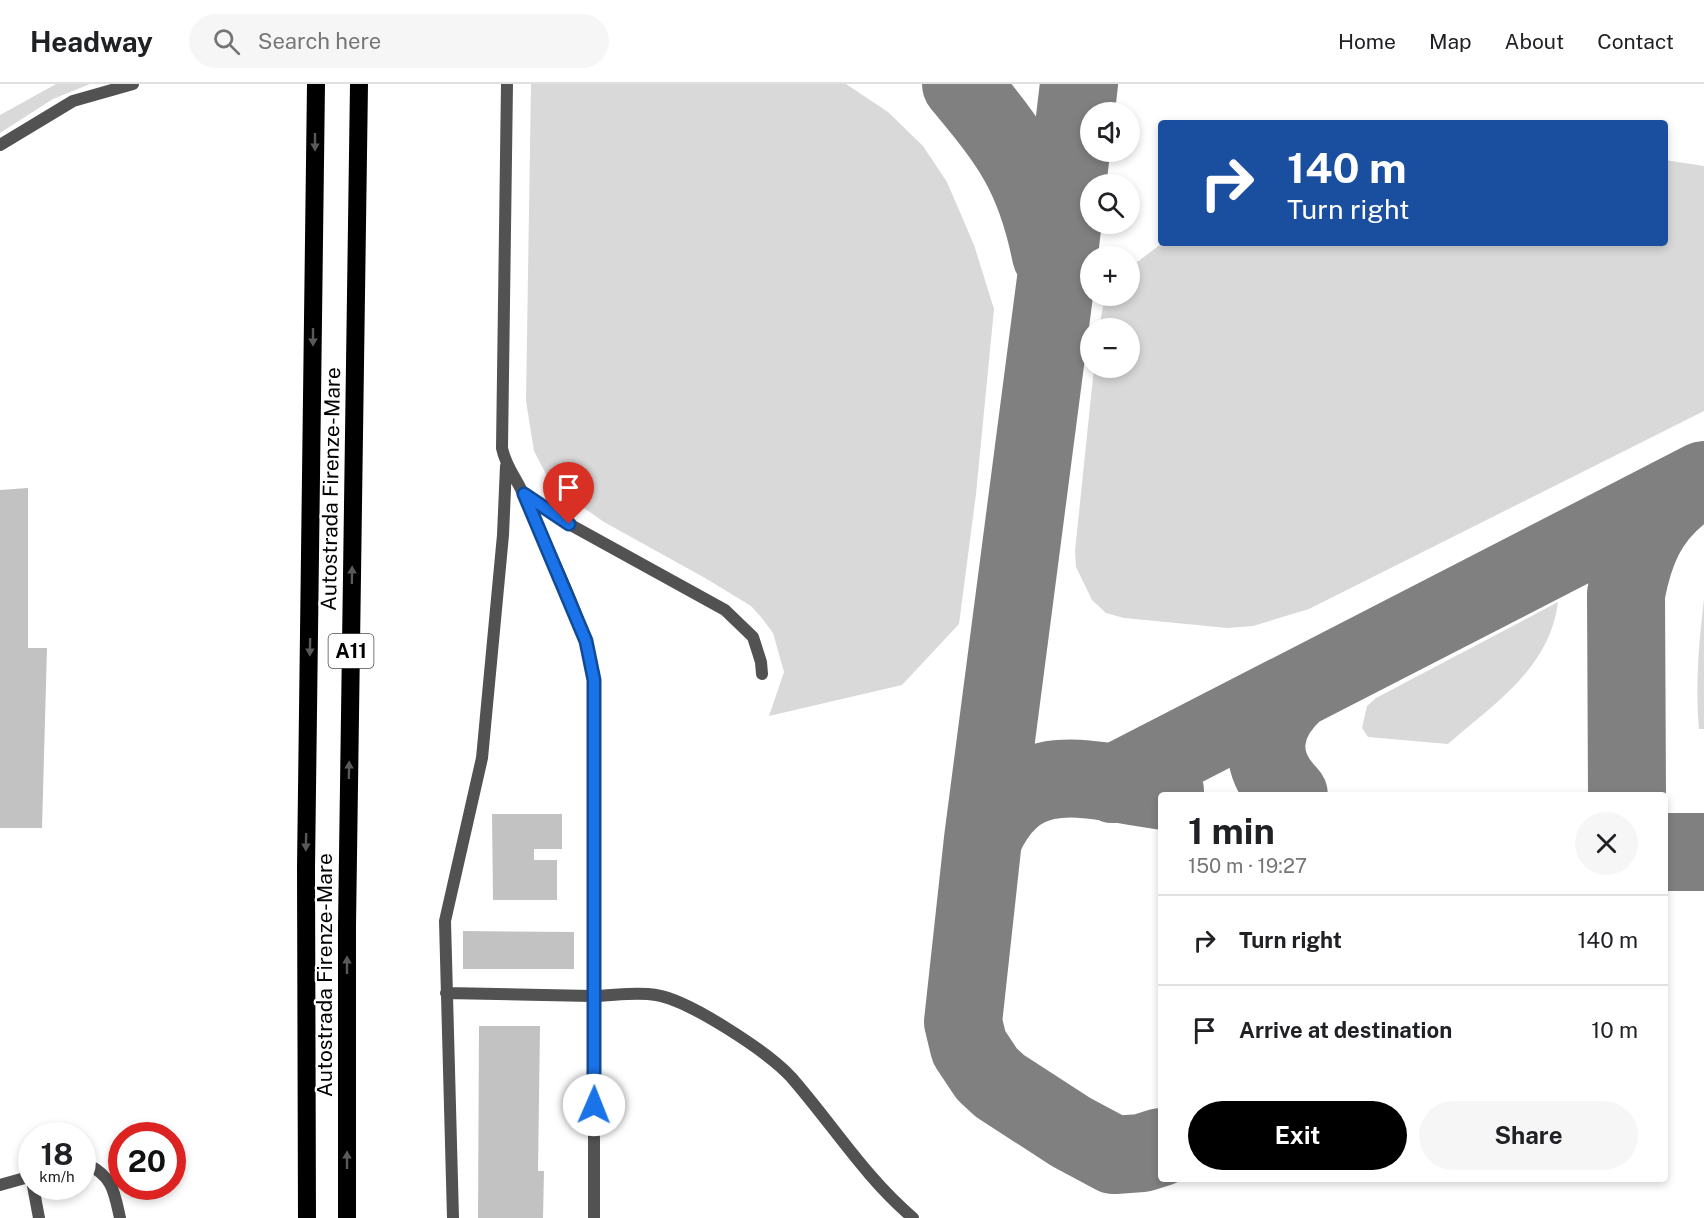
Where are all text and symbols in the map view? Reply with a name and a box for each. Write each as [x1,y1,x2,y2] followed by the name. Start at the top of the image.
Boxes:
[189,14,609,68] search box
[30,25,153,58] text: Headway
[210,25,243,58] icon: search
[258,28,381,54] text: Search here
[1338,29,1396,54] text: Home
[1429,29,1472,54] text: Map
[1505,29,1564,54] text: About
[1597,29,1674,54] text: Contact
[1080,102,1140,378] map controls
[1080,102,1140,162] button: sound
[310,133,320,152] one-way arrow
[1287,143,1407,192] text: 140 m
[1188,144,1266,222] icon: right
[1080,174,1140,234] button: search
[1287,193,1410,225] text: Turn right
[1080,246,1140,306] button: +
[1080,318,1140,378] button: −
[309,328,318,347] one-way arrow
[316,367,345,611] street label: Autostrada Firenze-Mare
[543,462,594,524] pin
[552,471,585,504] icon: arrive
[347,565,357,584] one-way arrow
[328,634,374,668] road number: A11
[305,638,315,657] one-way arrow
[344,760,354,779] one-way arrow
[1188,810,1275,852] text: 1 min
[1575,812,1638,875] button: close
[302,833,311,852] one-way arrow
[312,853,337,1097] street label: Autostrada Firenze-Mare
[1188,854,1307,878] text: 150 m · 19:27
[1188,924,1221,957] icon: right
[1239,927,1342,953] text: Turn right
[1577,927,1638,953] text: 140 m
[342,955,352,974] one-way arrow
[1188,1014,1221,1047] icon: arrive
[1239,1017,1452,1043] text: Arrive at destination
[1591,1017,1638,1043] text: 10 m
[562,1073,626,1137] position arrow
[1188,1101,1407,1170] button: Exit
[1419,1101,1638,1170] button: Share
[108,1122,186,1200] speed limit sign: 20
[41,1136,73,1172] text: 18
[342,1150,352,1169] one-way arrow
[39,1168,75,1185] text: km/h

